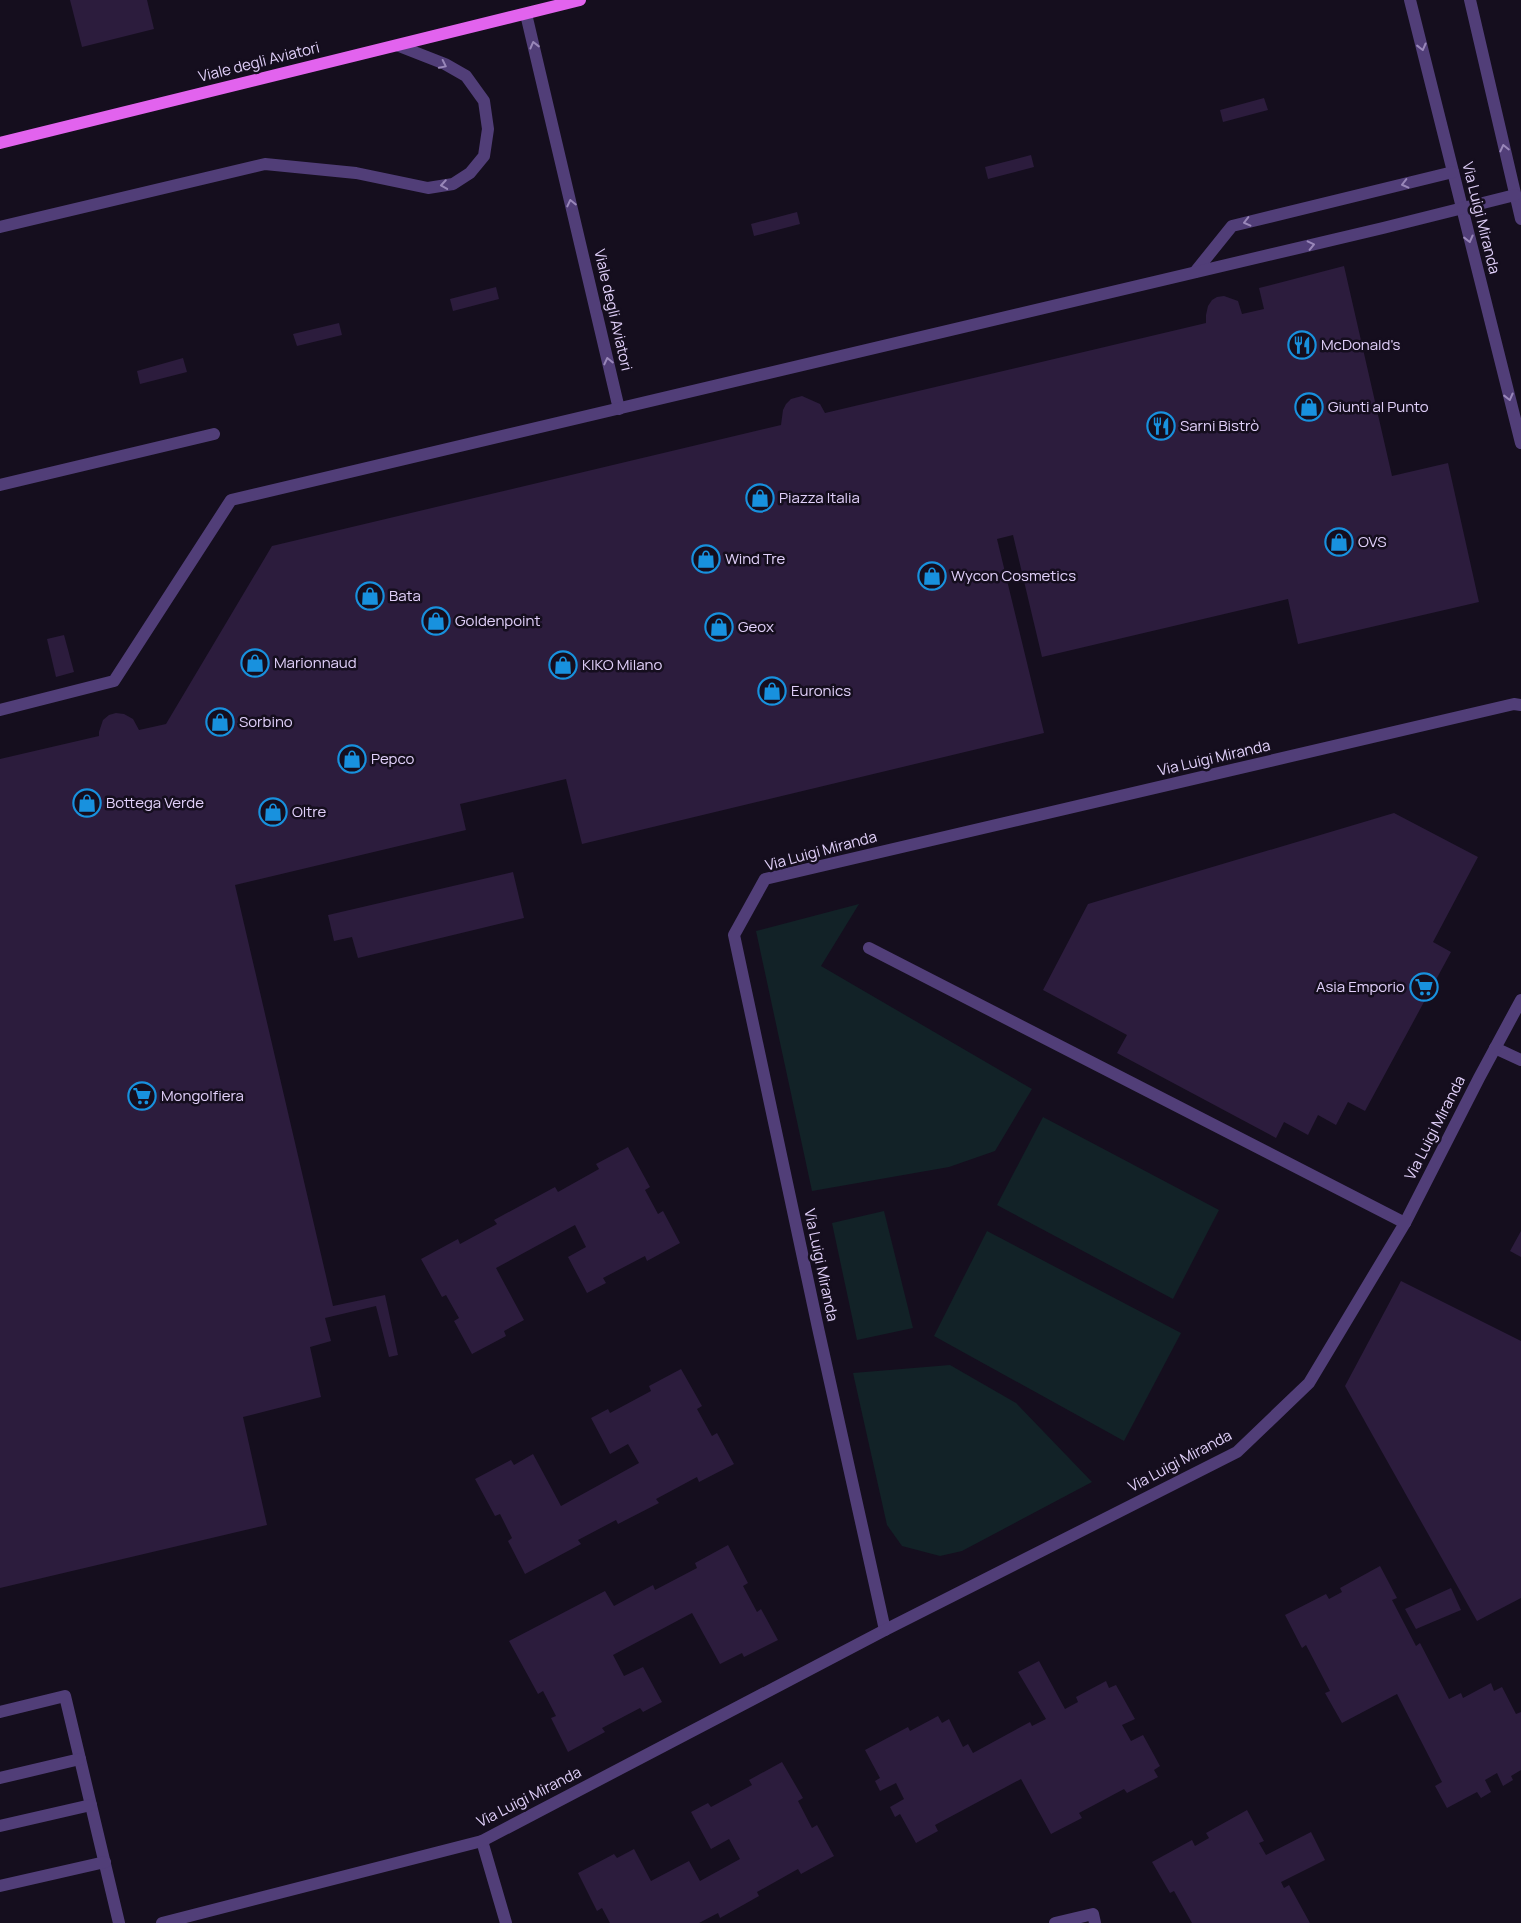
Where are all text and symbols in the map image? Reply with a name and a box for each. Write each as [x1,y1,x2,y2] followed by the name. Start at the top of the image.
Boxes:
[196,36,322,87] street label: Viale degli Aviatori
[529,40,540,49] one-way arrow
[1416,43,1427,52] one-way arrow
[438,58,447,68] one-way arrow
[1499,143,1510,152] one-way arrow
[1457,160,1506,276] street label: Via Luigi Miranda
[1402,178,1410,188] one-way arrow
[440,180,449,190] one-way arrow
[566,199,577,208] one-way arrow
[1244,217,1252,227] one-way arrow
[1463,235,1474,244] one-way arrow
[1306,240,1315,251] one-way arrow
[589,247,638,373] street label: Viale degli Aviatori
[1287,330,1317,360] restaurant icon: McDonald's
[1321,334,1400,355] place label: McDonald's
[603,357,614,366] one-way arrow
[1294,392,1324,422] shop icon: Giunti al Punto
[1503,392,1514,401] one-way arrow
[1328,396,1429,417] place label: Giunti al Punto
[1146,411,1176,441] restaurant icon: Sarni Bistrò
[1180,415,1259,436] place label: Sarni Bistrò
[745,483,775,513] shop icon: Piazza Italia
[779,487,860,508] place label: Piazza Italia
[1324,527,1354,557] shop icon: OVS
[1358,531,1386,552] place label: OVS
[691,544,721,574] shop icon: Wind Tre
[725,548,785,569] place label: Wind Tre
[917,561,947,591] shop icon: Wycon Cosmetics
[951,565,1076,586] place label: Wycon Cosmetics
[355,581,385,611] shop icon: Bata
[389,585,421,606] place label: Bata
[421,606,451,636] shop icon: Goldenpoint
[455,610,540,631] place label: Goldenpoint
[704,612,734,642] shop icon: Geox
[738,616,774,637] place label: Geox
[240,648,270,678] shop icon: Marionnaud
[548,650,578,680] shop icon: KIKO Milano
[274,652,357,673] place label: Marionnaud
[582,654,662,675] place label: KIKO Milano
[757,676,787,706] shop icon: Euronics
[791,680,851,701] place label: Euronics
[205,707,235,737] shop icon: Sorbino
[239,711,293,732] place label: Sorbino
[1156,734,1272,781] street label: Via Luigi Miranda
[337,744,367,774] shop icon: Pepco
[371,748,415,769] place label: Pepco
[72,788,102,818] shop icon: Bottega Verde
[106,792,204,813] place label: Bottega Verde
[258,797,288,827] shop icon: Oltre
[292,801,327,822] place label: Oltre
[763,826,879,875] street label: Via Luigi Miranda
[1409,972,1439,1002] supermarket icon: Asia Emporio
[1316,976,1405,997] place label: Asia Emporio
[1399,1072,1470,1184] street label: Via Luigi Miranda
[127,1081,157,1111] supermarket icon: Mongolfiera
[161,1085,244,1106] place label: Mongolfiera
[799,1207,844,1323] street label: Via Luigi Miranda
[1124,1424,1235,1497] street label: Via Luigi Miranda
[473,1761,585,1832] street label: Via Luigi Miranda

